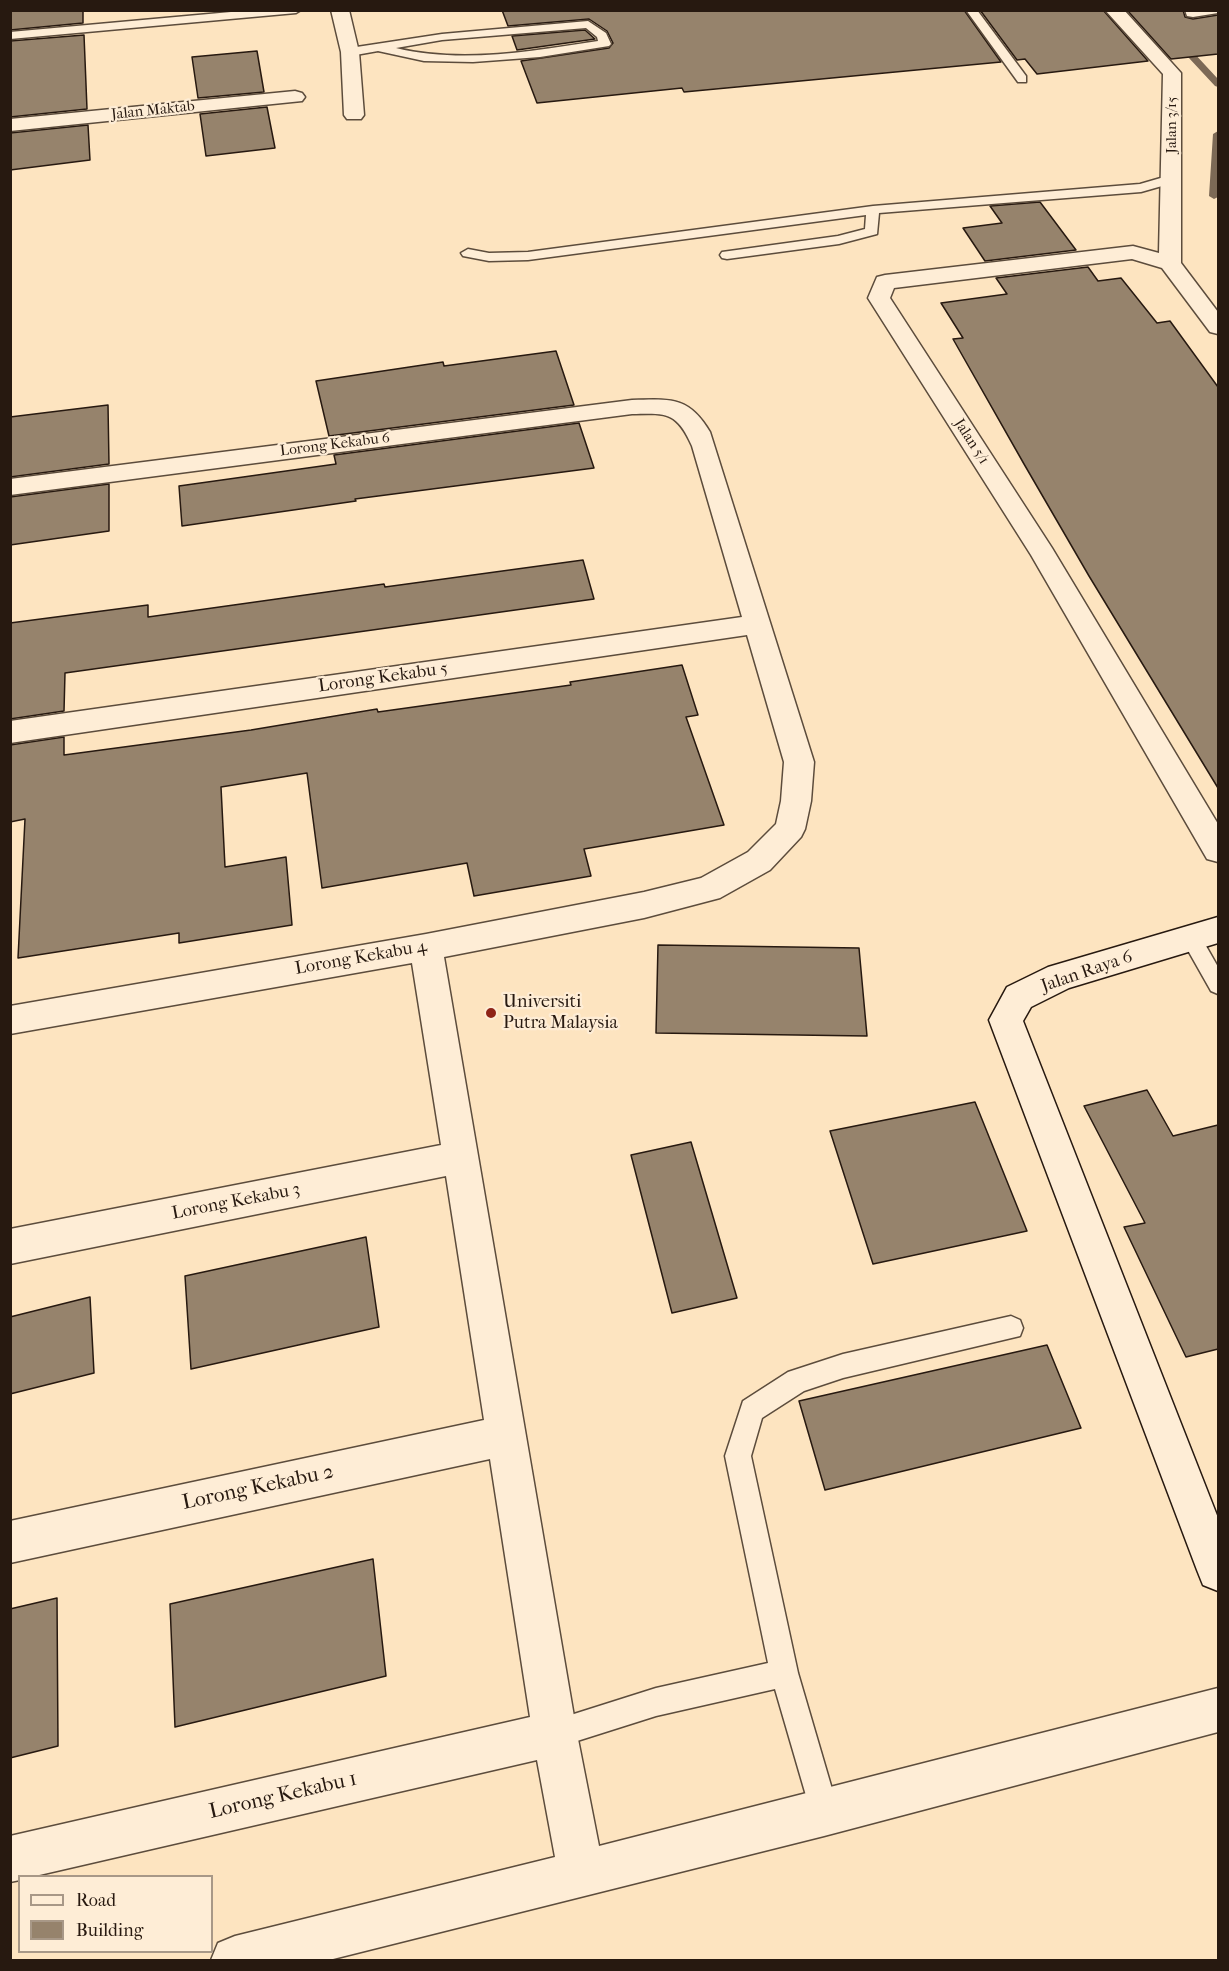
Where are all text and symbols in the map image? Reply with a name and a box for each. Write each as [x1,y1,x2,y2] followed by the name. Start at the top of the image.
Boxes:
[1163,97,1181,153] street label: Jalan 3/15
[110,98,196,124] street label: Jalan Maktab
[950,416,992,468] street label: Jalan 5/1
[279,429,391,461] street label: Lorong Kekabu 6
[317,658,449,698] street label: Lorong Kekabu 5
[293,936,429,980] street label: Lorong Kekabu 4
[1039,946,1135,998] street label: Jalan Raya 6
[503,992,618,1034] place label: Universiti Putra Malaysia
[484,1006,498,1020] marker: Universiti Putra Malaysia
[170,1179,302,1225] street label: Lorong Kekabu 3
[180,1460,336,1516] street label: Lorong Kekabu 2
[207,1767,359,1825] street label: Lorong Kekabu 1
[18,1875,213,1953] legend
[76,1890,116,1911] text: Road
[76,1920,143,1941] text: Building

